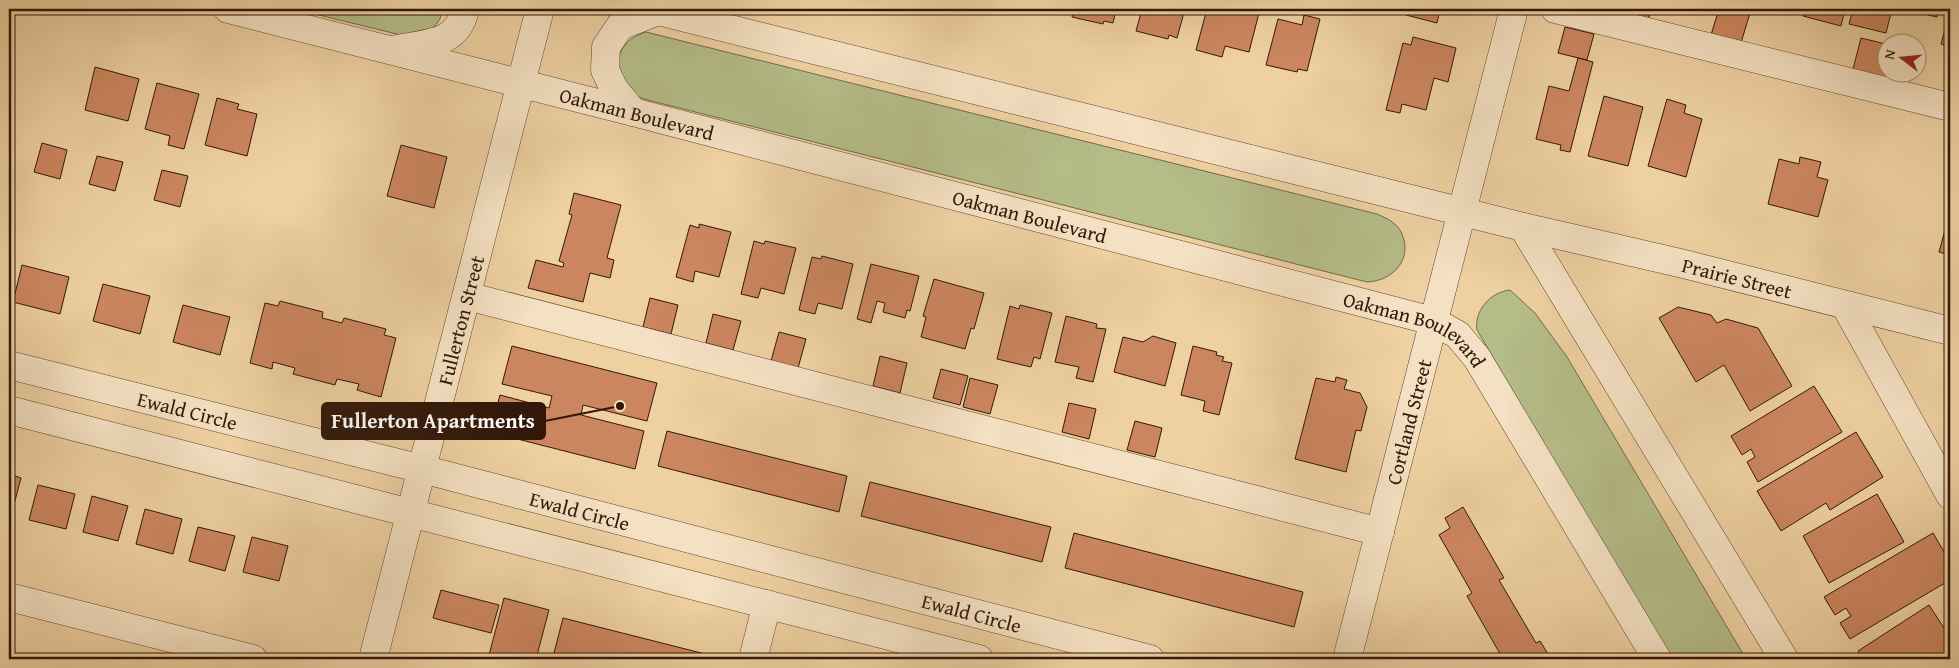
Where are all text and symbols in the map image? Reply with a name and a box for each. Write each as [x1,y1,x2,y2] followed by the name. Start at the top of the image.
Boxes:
[1876,32,1926,82] north arrow
[1879,47,1901,62] text: N
[557,79,718,147] street label: Oakman Boulevard
[950,182,1110,250] street label: Oakman Boulevard
[1679,250,1795,305] street label: Prairie Street
[429,252,491,388] street label: Fullerton Street
[1340,284,1494,373] street label: Oakman Boulevard
[1378,356,1438,488] street label: Cortland Street
[134,383,241,436] street label: Ewald Circle
[322,403,545,439] callout: Fullerton Apartments
[331,405,535,436] text: Fullerton Apartments
[527,483,633,537] street label: Ewald Circle
[919,586,1025,639] street label: Ewald Circle

